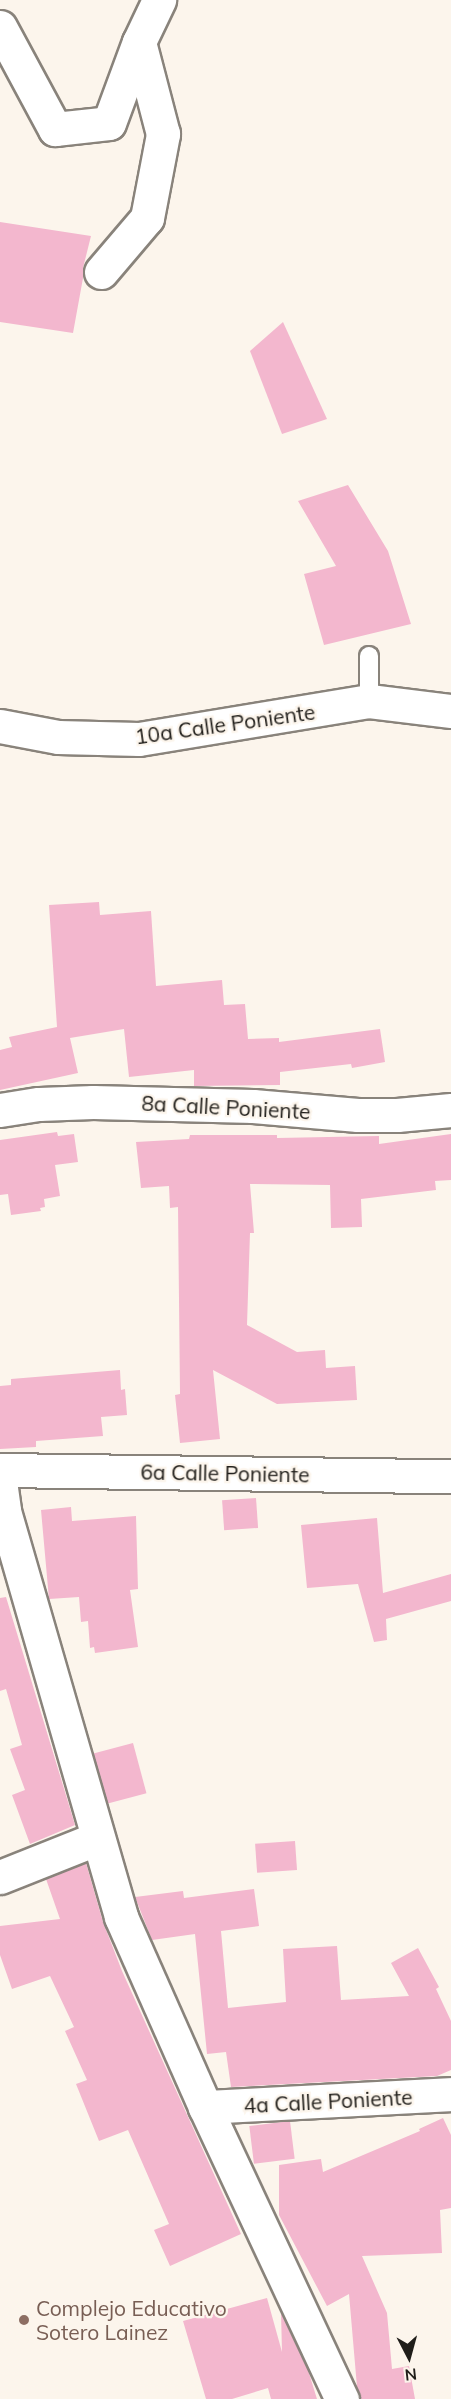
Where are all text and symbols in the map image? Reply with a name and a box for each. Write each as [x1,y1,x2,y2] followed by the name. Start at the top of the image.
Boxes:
[133,699,317,749] street label: 10a Calle Poniente
[141,1090,311,1124] street label: 8a Calle Poniente
[140,1459,310,1487] street label: 6a Calle Poniente
[243,2084,413,2118] street label: 4a Calle Poniente
[36,2295,227,2345] place label: Complejo Educativo Sotero Lainez
[17,2313,31,2327] marker: Complejo Educativo Sotero Lainez
[379,2327,439,2387] north arrow
[404,2364,418,2385] text: N

